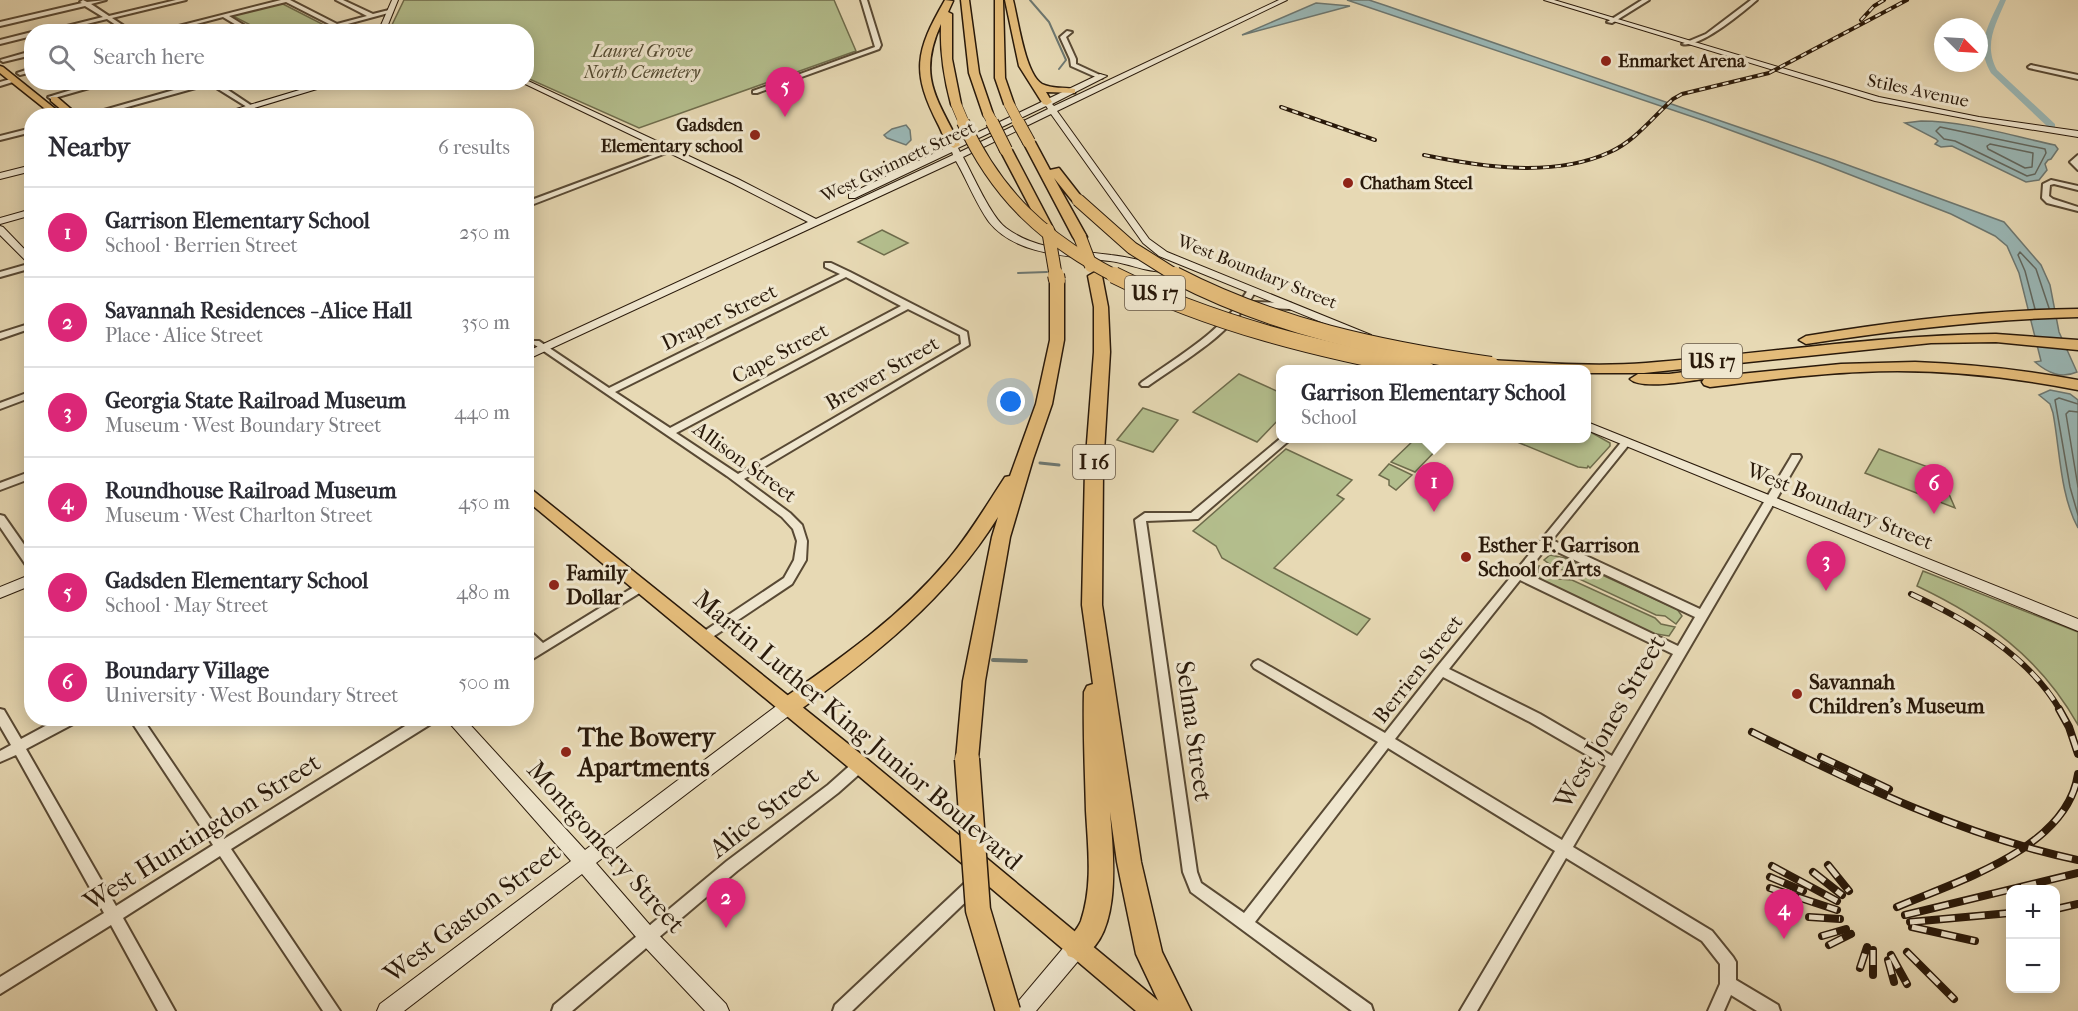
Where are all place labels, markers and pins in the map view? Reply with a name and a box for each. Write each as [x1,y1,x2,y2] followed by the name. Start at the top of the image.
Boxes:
[1618,51,1746,72] place label: Enmarket Arena
[1599,54,1613,68] marker: Enmarket Arena
[766,68,804,117] pin: 5
[601,115,744,157] place label: Gadsden Elementary school
[748,128,762,142] marker: Gadsden Elementary school
[1360,173,1474,194] place label: Chatham Steel
[1341,176,1355,190] marker: Chatham Steel
[1414,462,1454,512] pin: 1
[1914,464,1954,514] pin: 6
[1478,533,1640,581] place label: Esther F. Garrison School of Arts
[1806,542,1846,591] pin: 3
[1459,550,1473,564] marker: Esther F. Garrison School of Arts
[565,561,629,609] place label: Family Dollar
[547,578,561,592] marker: Family Dollar
[1809,670,1985,718] place label: Savannah Children's Museum
[1790,687,1804,701] marker: Savannah Children's Museum
[576,722,717,783] place label: The Bowery Apartments
[559,745,573,759] marker: The Bowery Apartments
[706,878,746,928] pin: 2
[1764,890,1804,939] pin: 4

